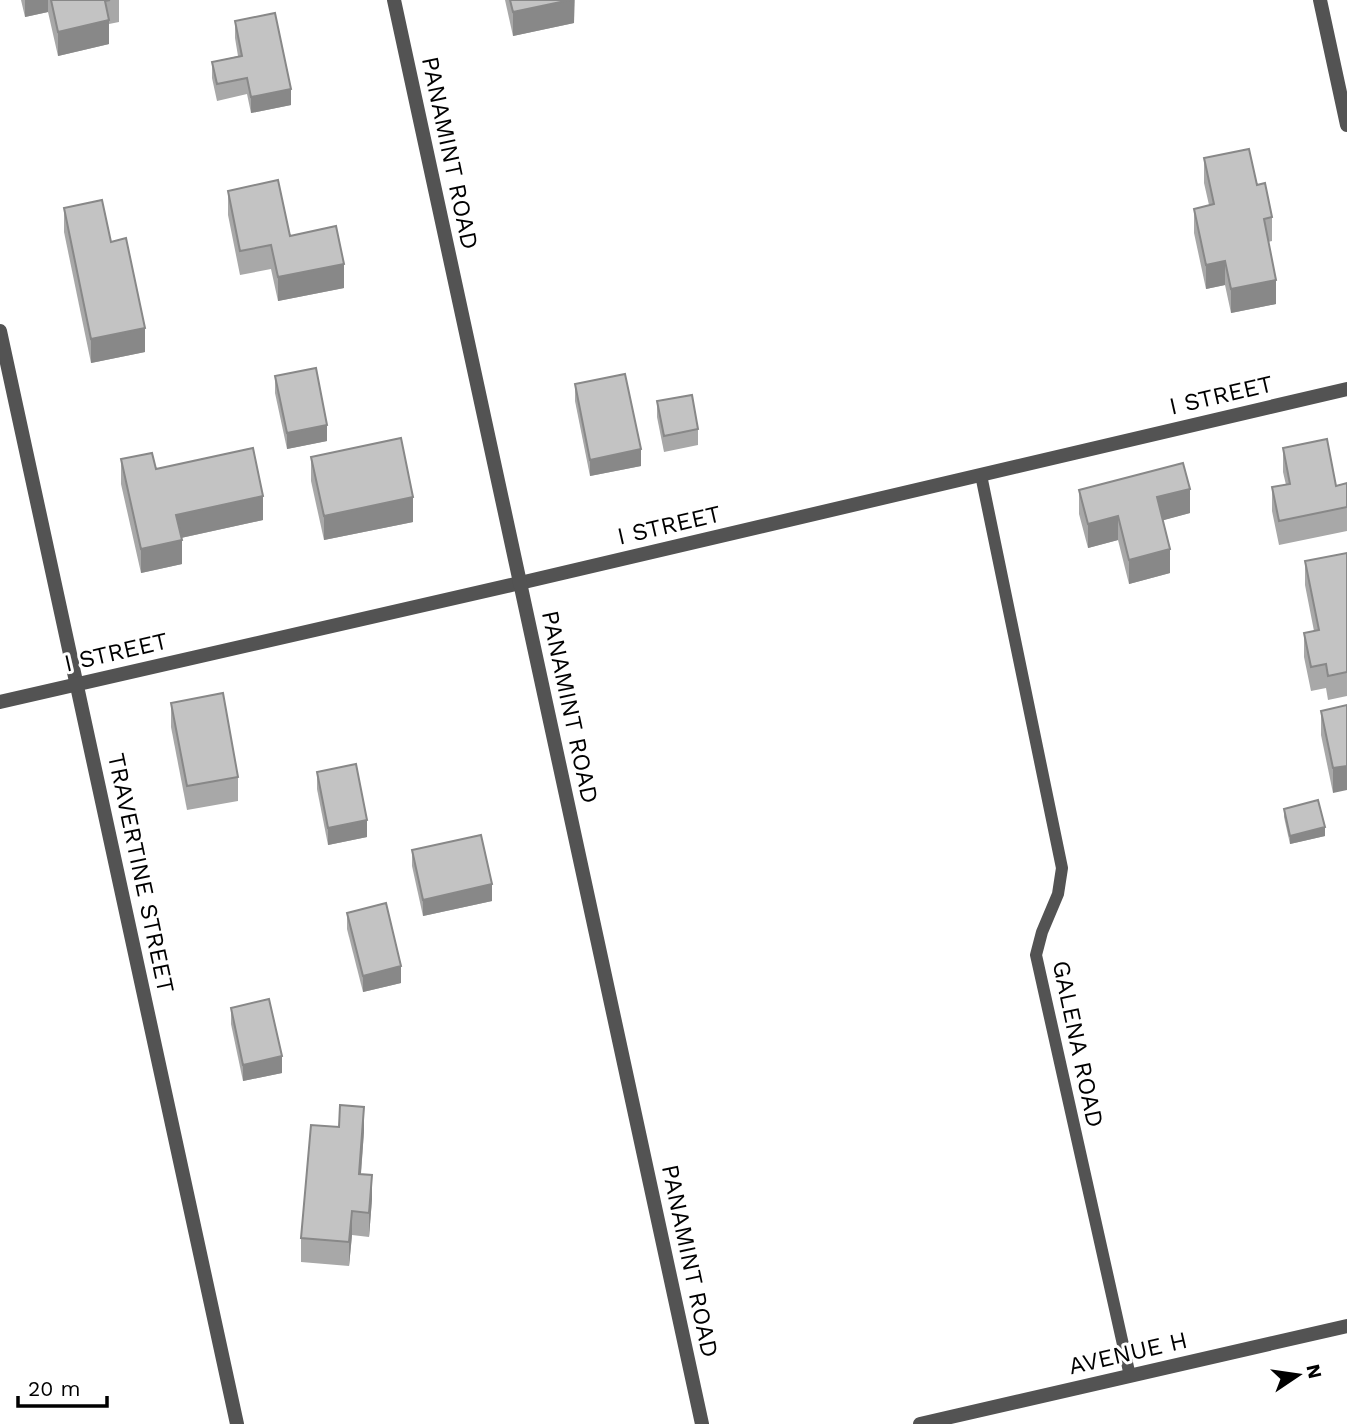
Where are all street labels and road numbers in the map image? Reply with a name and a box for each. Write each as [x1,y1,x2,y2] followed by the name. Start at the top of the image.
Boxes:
[416,54,484,252] street label: PANAMINT ROAD
[1166,369,1276,421] street label: I STREET
[614,499,724,551] street label: I STREET
[536,608,604,806] street label: PANAMINT ROAD
[61,626,171,678] street label: I STREET
[102,751,180,995] street label: TRAVERTINE STREET
[1047,958,1109,1130] street label: GALENA ROAD
[656,1162,724,1360] street label: PANAMINT ROAD
[1066,1326,1190,1380] street label: AVENUE H

